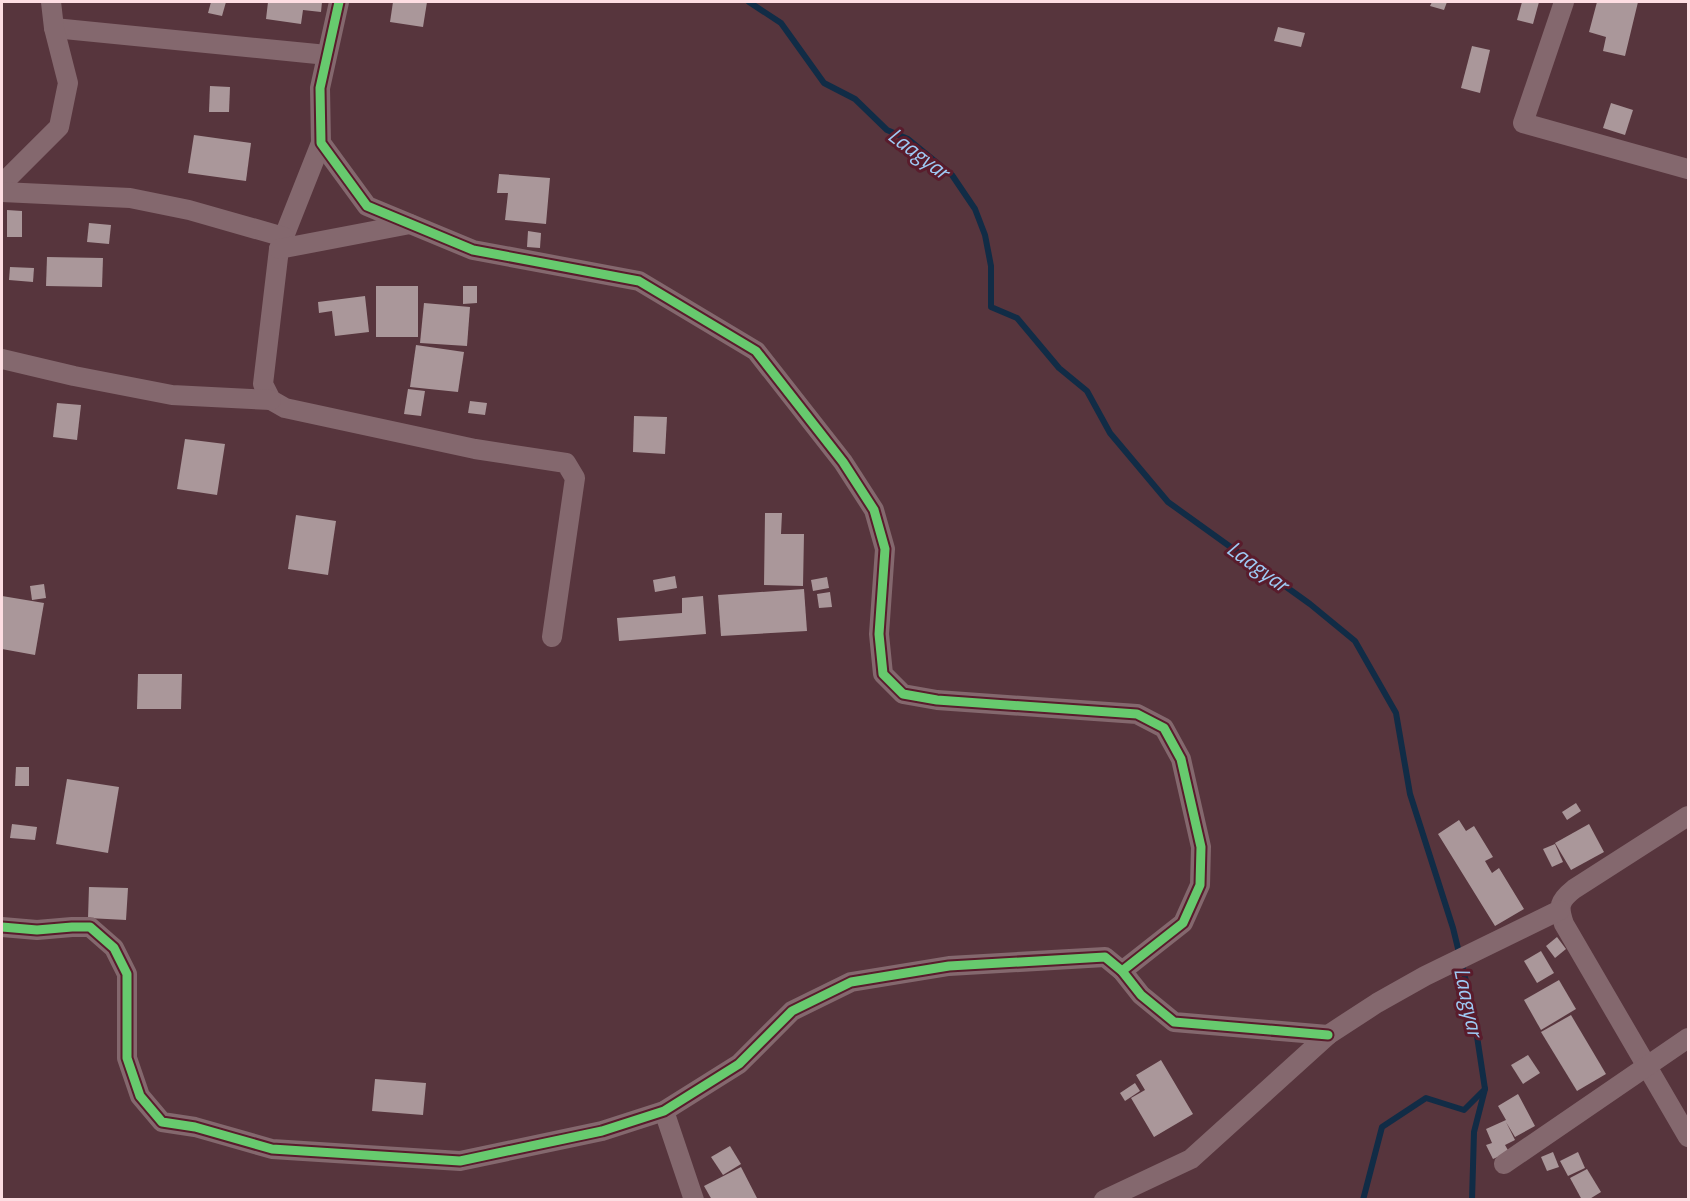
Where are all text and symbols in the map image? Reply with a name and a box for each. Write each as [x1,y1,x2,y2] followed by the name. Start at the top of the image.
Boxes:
[881,119,959,189] water label: Laagyar
[1220,532,1298,602] water label: Laagyar
[1445,965,1493,1042] water label: Laagyar

